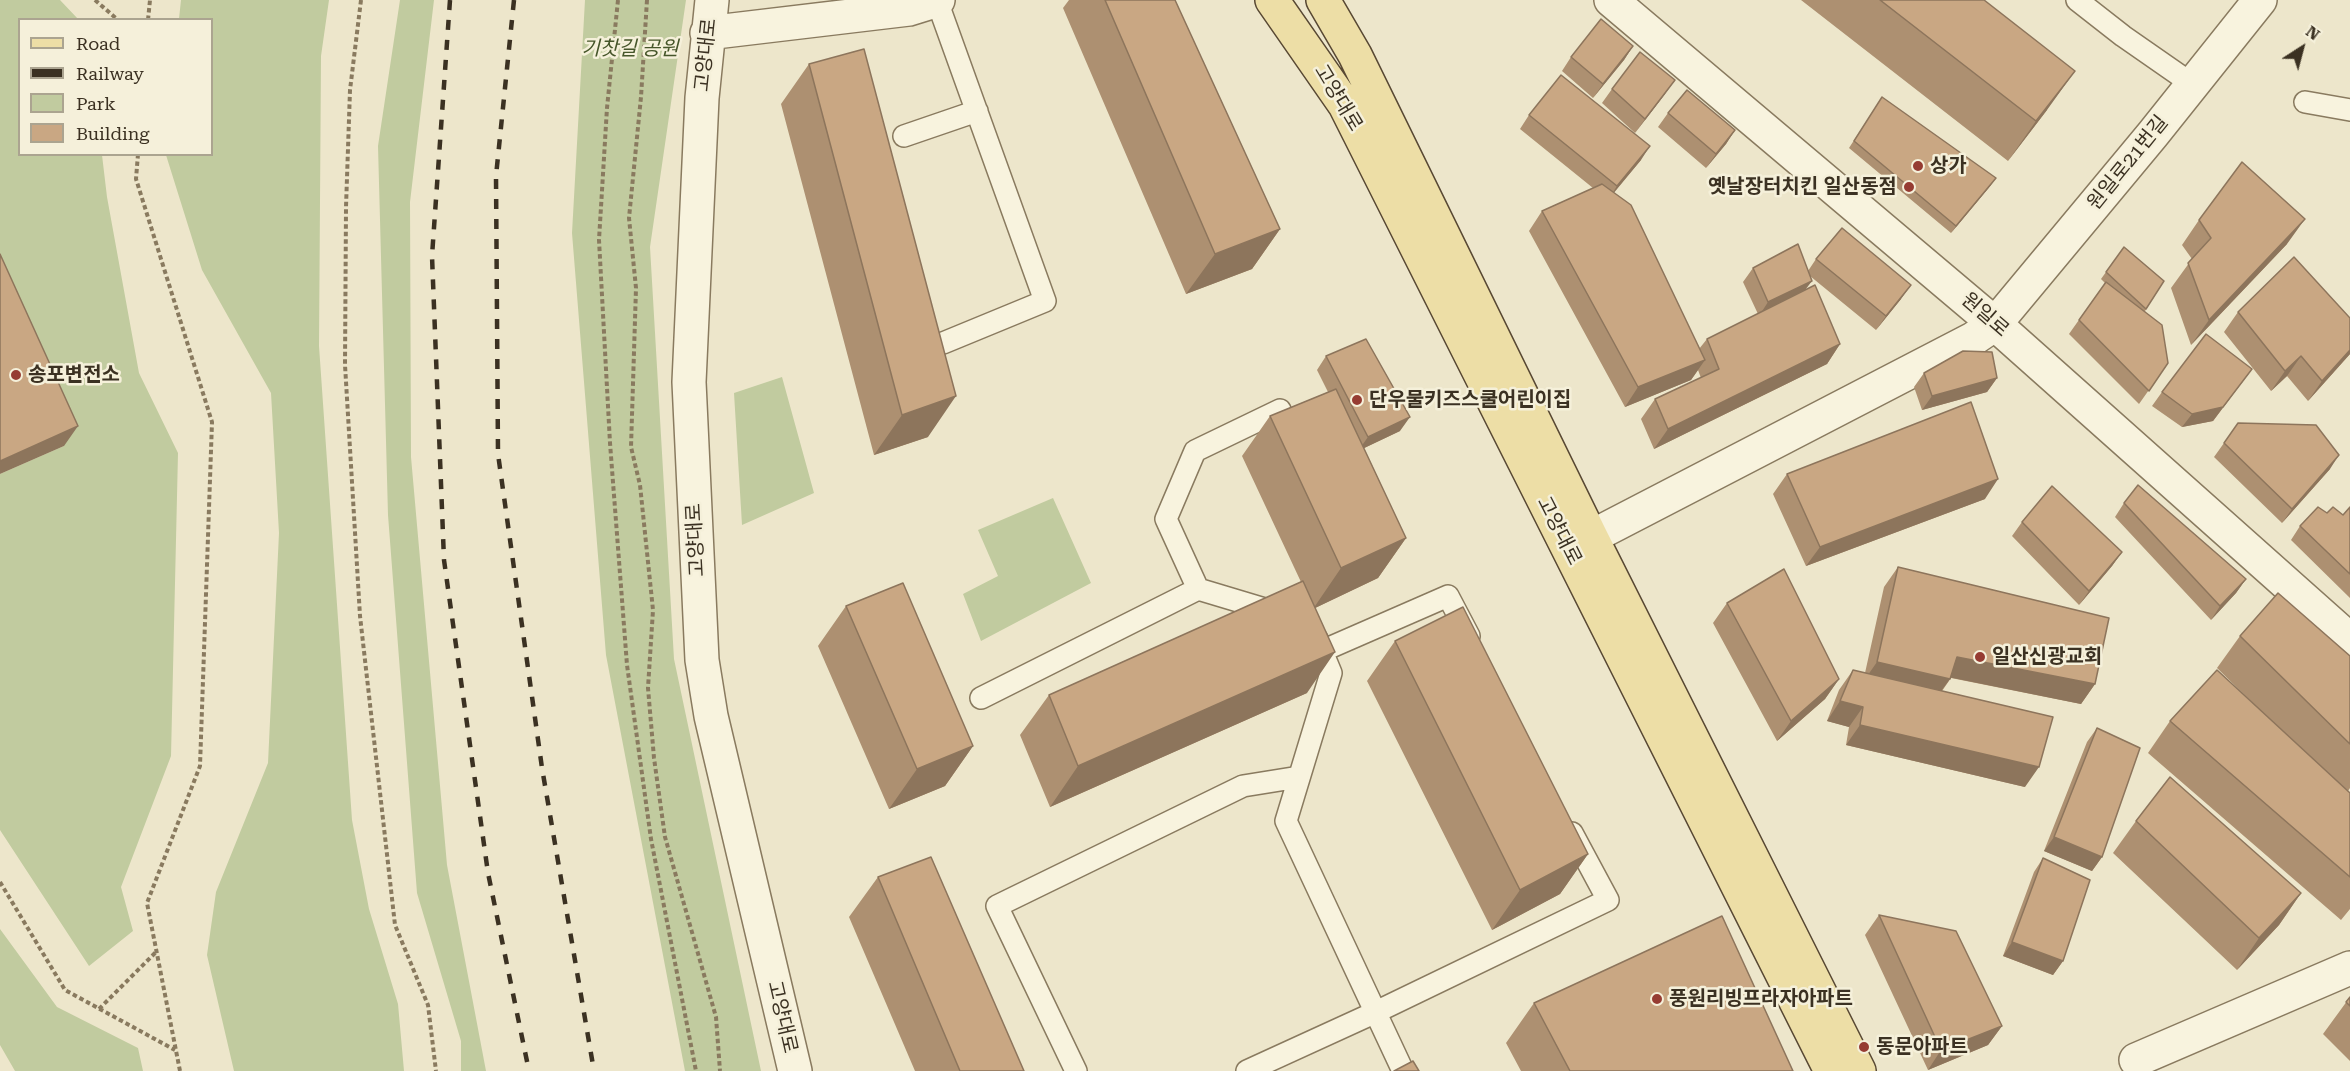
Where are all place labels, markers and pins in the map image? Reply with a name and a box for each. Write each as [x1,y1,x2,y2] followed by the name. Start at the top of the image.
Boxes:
[1930,154,1967,178] place label: 상가
[1911,159,1925,173] marker: 상가
[1708,175,1897,199] place label: 옛날장터치킨 일산동점
[1902,180,1916,194] marker: 옛날장터치킨 일산동점
[28,363,120,387] place label: 송포변전소
[9,368,23,382] marker: 송포변전소
[1369,388,1571,412] place label: 단우물키즈스쿨어린이집
[1350,393,1364,407] marker: 단우물키즈스쿨어린이집
[1992,645,2102,669] place label: 일산신광교회
[1973,650,1987,664] marker: 일산신광교회
[1669,987,1853,1011] place label: 풍원리빙프라자아파트
[1650,992,1664,1006] marker: 풍원리빙프라자아파트
[1876,1035,1968,1059] place label: 동문아파트
[1857,1040,1871,1054] marker: 동문아파트

